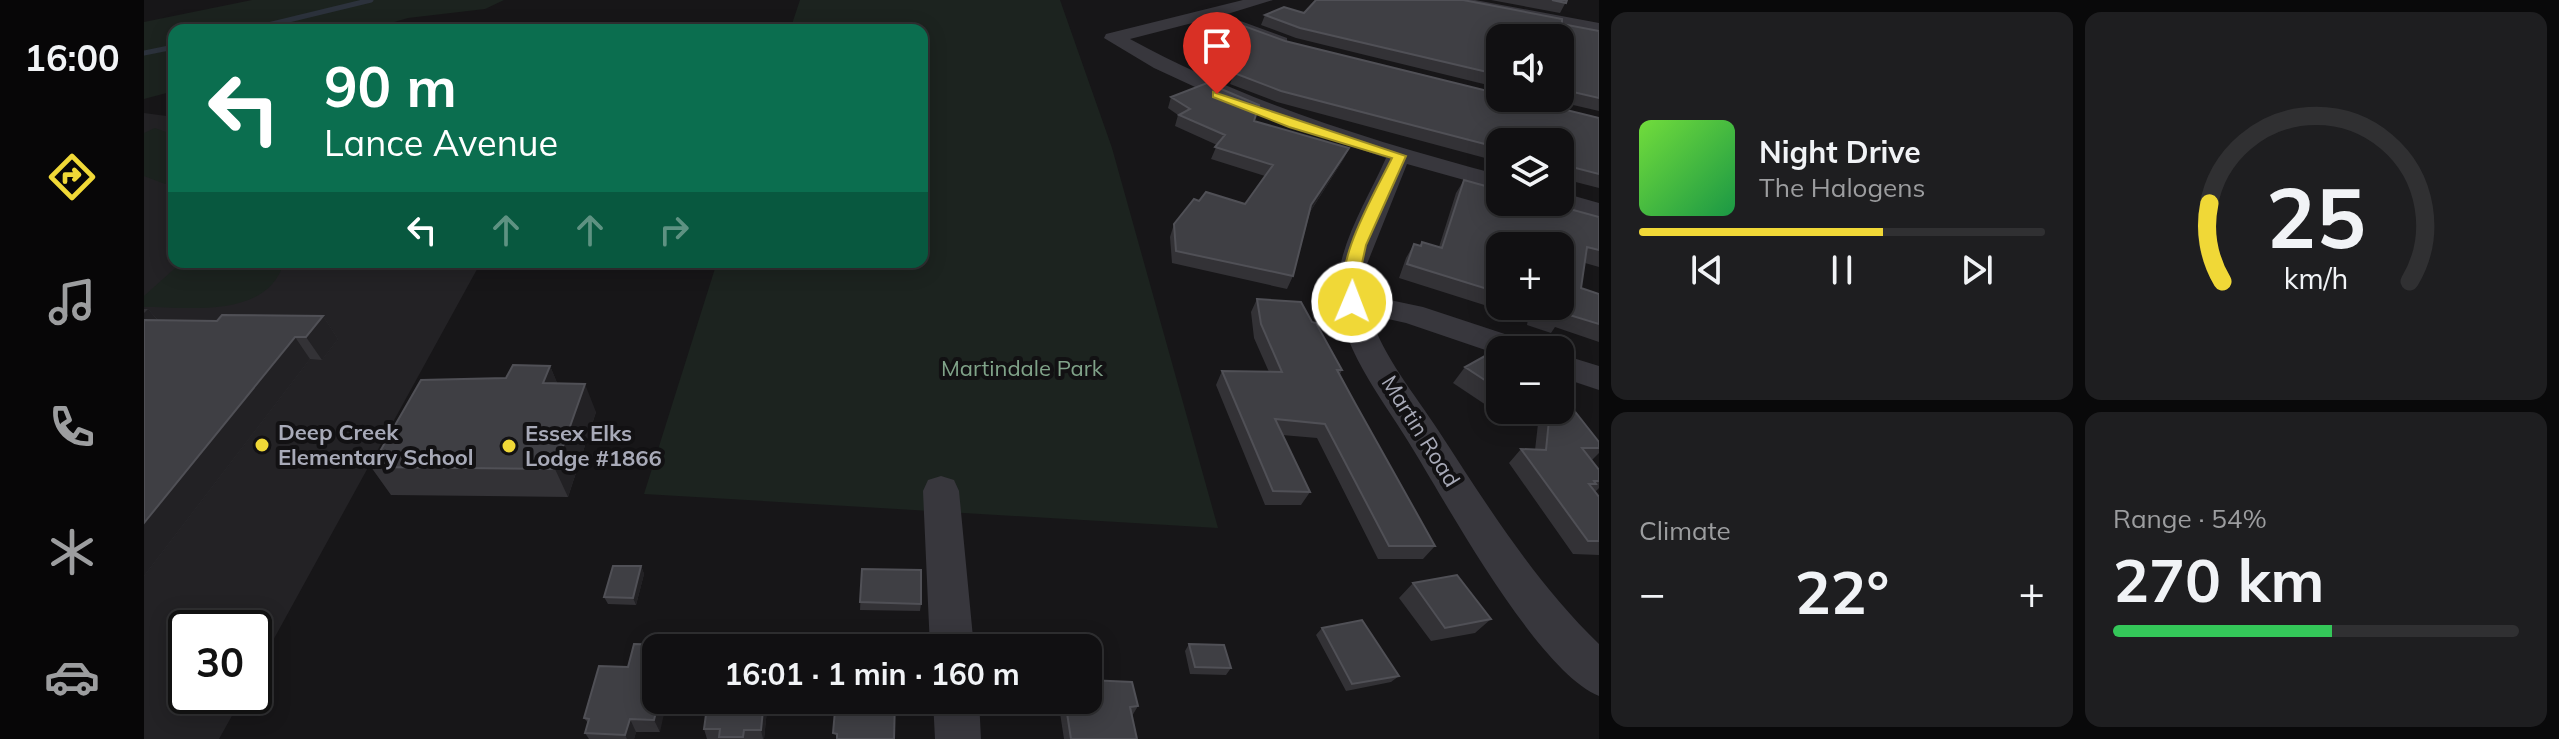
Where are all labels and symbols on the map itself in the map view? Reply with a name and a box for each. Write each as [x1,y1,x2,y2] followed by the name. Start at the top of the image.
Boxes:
[1183,12,1251,94] pin
[1310,260,1394,344] position arrow
[941,354,1104,382] park label: Martindale Park
[1376,370,1466,492] street label: Martin Road
[278,418,474,471] place label: Deep Creek Elementary School
[525,419,662,472] place label: Essex Elks Lodge #1866
[253,436,271,454] marker: Deep Creek Elementary School
[500,437,518,455] marker: Essex Elks Lodge #1866
[168,610,272,714] speed limit sign: 30

